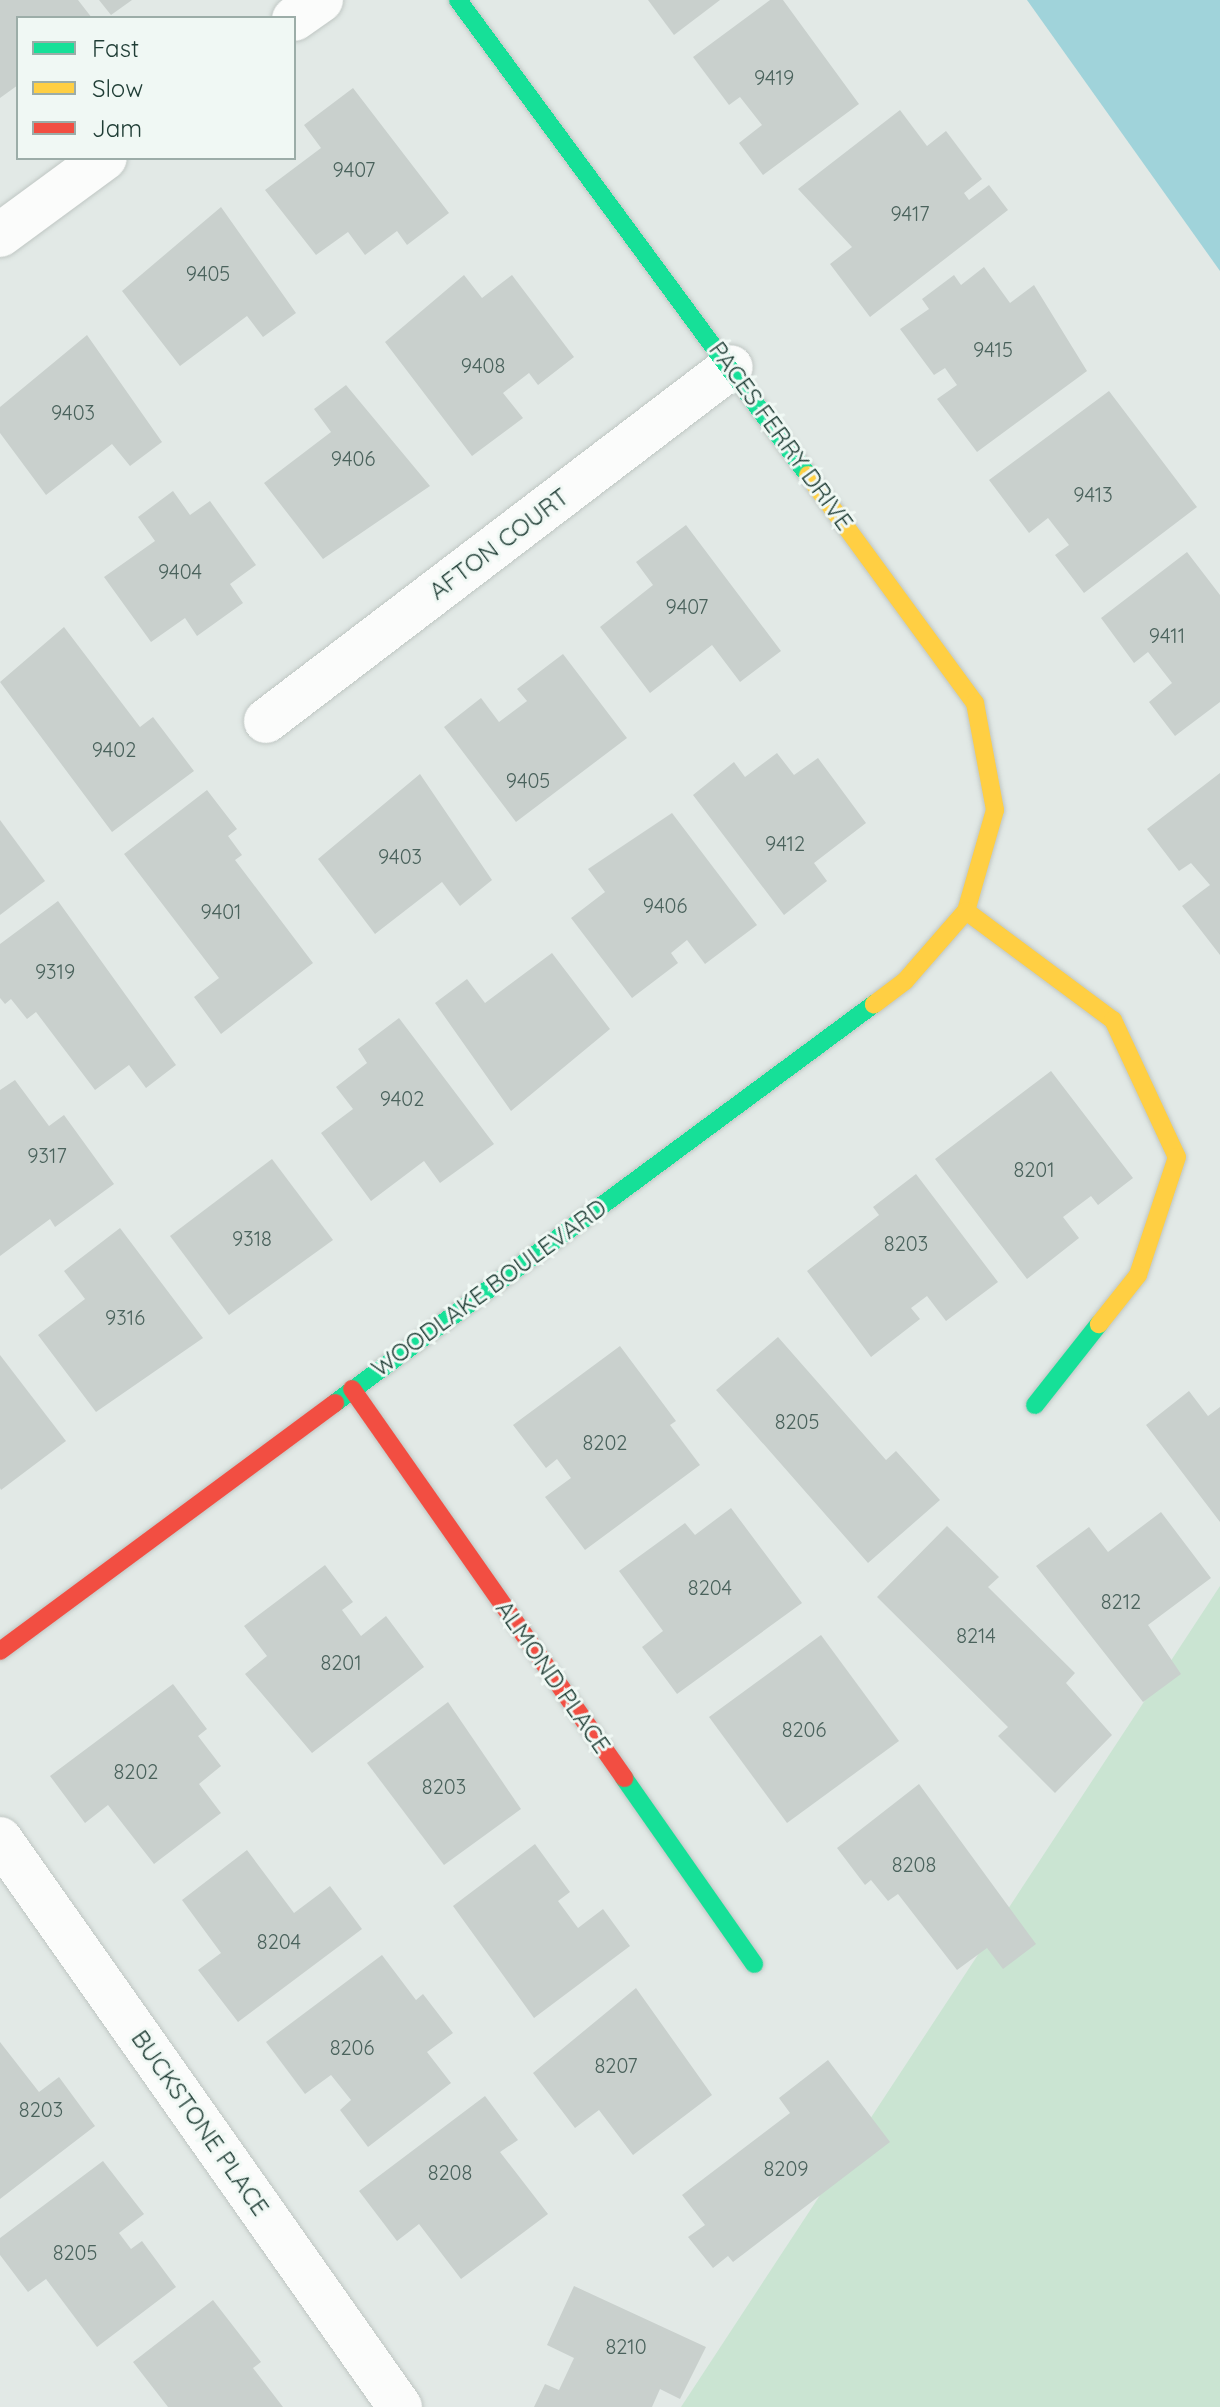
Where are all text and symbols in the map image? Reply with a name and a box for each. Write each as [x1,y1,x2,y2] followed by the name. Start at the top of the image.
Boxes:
[16,16,296,160] legend
[92,33,139,63] text: Fast
[754,65,794,89] house number: 9419
[92,73,143,103] text: Slow
[92,113,142,143] text: Jam
[333,157,375,181] house number: 9407
[890,201,930,225] house number: 9417
[186,261,230,285] house number: 9405
[703,336,859,536] street label: PACES FERRY DRIVE
[973,337,1013,361] house number: 9415
[461,353,505,377] house number: 9408
[51,400,95,424] house number: 9403
[331,446,375,470] house number: 9406
[424,482,574,606] street label: AFTON COURT
[1073,482,1113,506] house number: 9413
[158,559,202,583] house number: 9404
[666,594,708,618] house number: 9407
[1149,623,1185,647] house number: 9411
[92,737,136,761] house number: 9402
[506,768,550,792] house number: 9405
[765,831,805,855] house number: 9412
[378,844,422,868] house number: 9403
[643,893,687,917] house number: 9406
[201,899,241,923] house number: 9401
[35,959,75,983] house number: 9319
[380,1086,424,1110] house number: 9402
[27,1143,67,1167] house number: 9317
[1013,1157,1055,1181] house number: 8201
[366,1193,612,1383] street label: WOODLAKE BOULEVARD
[232,1226,272,1250] house number: 9318
[884,1231,928,1255] house number: 8203
[105,1305,145,1329] house number: 9316
[775,1409,819,1433] house number: 8205
[583,1430,627,1454] house number: 8202
[688,1575,732,1599] house number: 8204
[1101,1589,1141,1613] house number: 8212
[490,1595,616,1759] street label: ALMOND PLACE
[956,1623,996,1647] house number: 8214
[320,1650,362,1674] house number: 8201
[782,1717,826,1741] house number: 8206
[114,1759,158,1783] house number: 8202
[422,1774,466,1798] house number: 8203
[892,1852,936,1876] house number: 8208
[257,1929,301,1953] house number: 8204
[125,2025,275,2221] street label: BUCKSTONE PLACE
[330,2035,374,2059] house number: 8206
[595,2053,637,2077] house number: 8207
[19,2097,63,2121] house number: 8203
[764,2156,808,2180] house number: 8209
[428,2160,472,2184] house number: 8208
[53,2240,97,2264] house number: 8205
[605,2334,647,2358] house number: 8210

